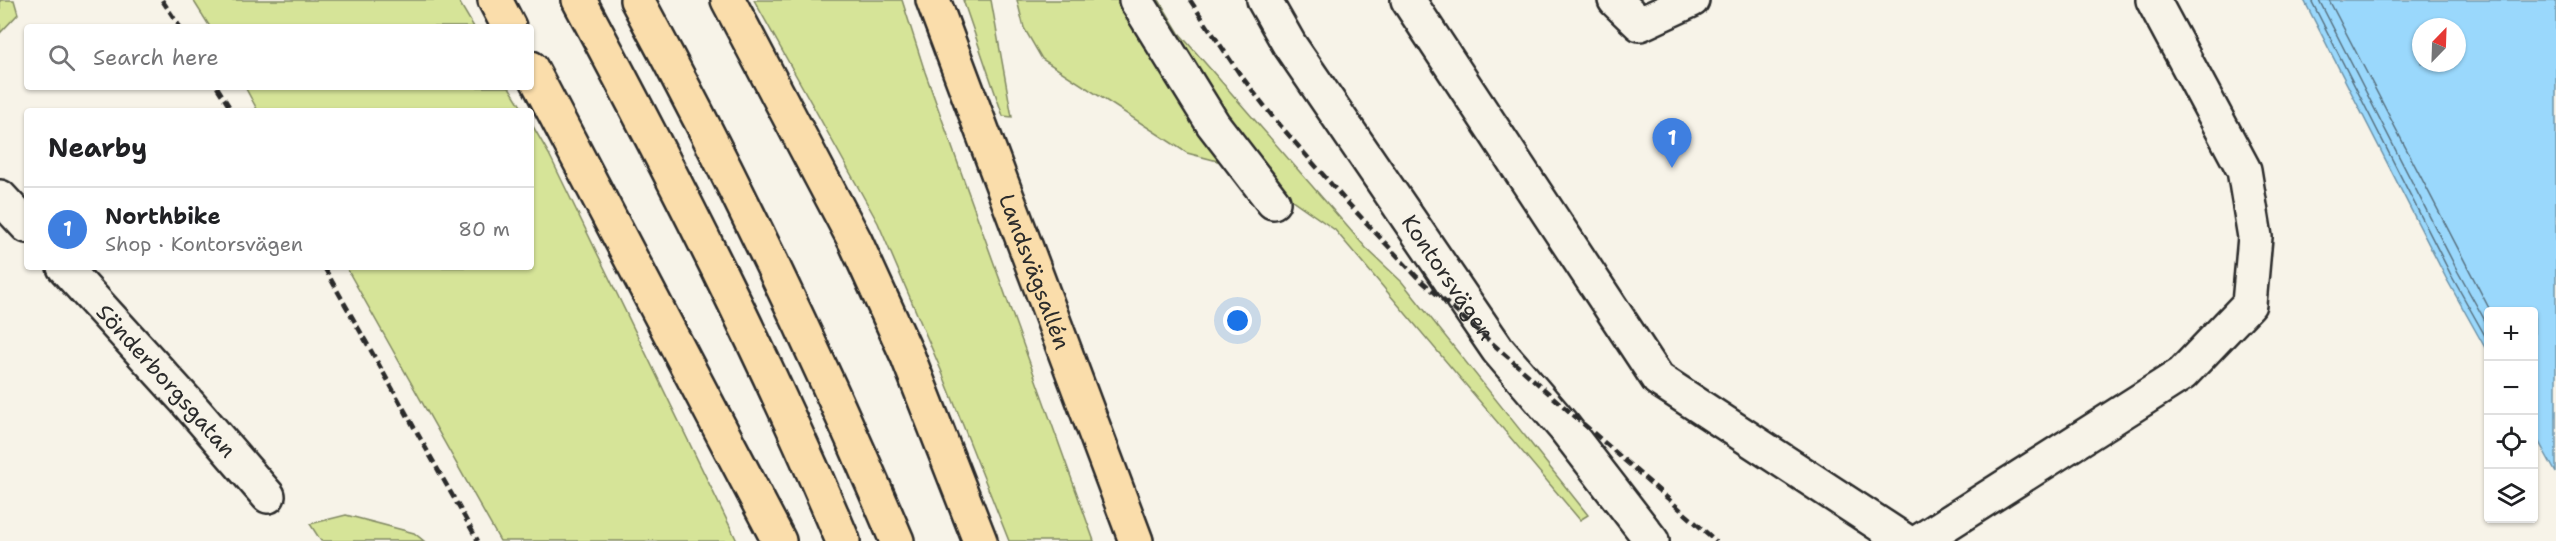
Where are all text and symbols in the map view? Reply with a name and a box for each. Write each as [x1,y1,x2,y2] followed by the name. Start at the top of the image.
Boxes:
[2412,18,2466,72] north arrow
[24,24,534,90] search box
[45,41,78,74] icon: search
[93,43,219,72] text: Search here
[1652,118,1692,168] pin: 1
[48,130,147,165] text: Nearby
[992,190,1077,354] street label: Landsvägsallén
[105,202,221,231] text: Northbike
[1395,209,1501,346] street label: Kontorsvägen
[63,216,72,242] text: 1
[458,216,510,242] text: 80 m
[105,231,303,257] text: Shop · Kontorsvägen
[90,298,242,464] street label: Sönderborgsgatan
[1223,306,1252,335] your location
[2484,307,2538,523] map controls
[2484,307,2538,361] button: +
[2484,361,2538,415] button: −
[2484,415,2538,469] button: locate
[2484,469,2538,523] button: layers

